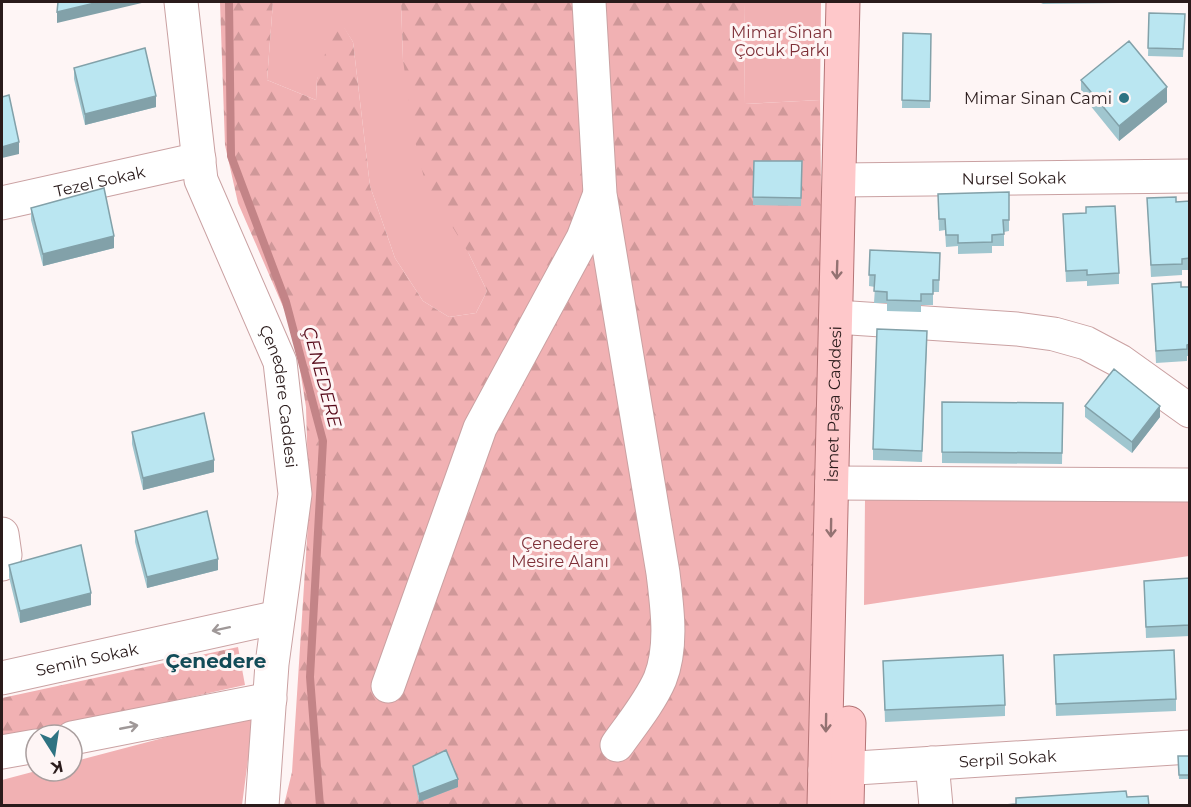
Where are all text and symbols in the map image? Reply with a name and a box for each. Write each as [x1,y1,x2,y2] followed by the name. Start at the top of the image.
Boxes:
[731,23,833,60] park label: Mimar Sinan Çocuk Parkı
[964,89,1112,108] place label: Mimar Sinan Cami
[1117,91,1131,105] marker: Mimar Sinan Cami
[52,162,147,201] street label: Tezel Sokak
[962,168,1067,188] street label: Nursel Sokak
[831,259,843,279] one-way arrow
[256,322,301,469] street label: Çenedere Caddesi
[298,324,346,431] water label: ÇENEDERE
[822,326,845,483] street label: İsmet Paşa Caddesi
[825,517,836,537] one-way arrow
[511,534,609,571] park label: Çenedere Mesire Alanı
[212,624,232,635] one-way arrow
[34,639,140,680] street label: Semih Sokak
[166,649,266,673] district label: Çenedere
[820,712,832,732] one-way arrow
[119,721,139,732] one-way arrow
[24,723,84,783] north arrow
[958,746,1057,771] street label: Serpil Sokak
[48,757,65,778] text: K

